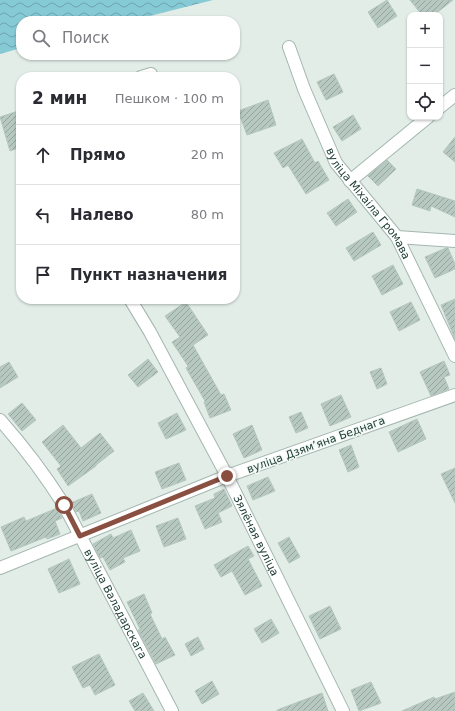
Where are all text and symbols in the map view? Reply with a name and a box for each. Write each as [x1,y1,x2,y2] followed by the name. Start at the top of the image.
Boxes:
[407,12,443,120] map controls
[407,12,443,48] button: +
[16,16,240,60] search box
[30,27,52,49] icon: search
[62,29,110,47] text: Поиск
[407,48,443,84] button: −
[407,84,443,120] button: locate
[32,88,87,108] text: 2 мин
[115,91,224,106] text: Пешком · 100 m
[32,144,54,166] icon: ahead
[70,146,126,164] text: Прямо
[324,146,413,261] street label: вуліца Міхаіла Громава
[191,147,224,162] text: 20 m
[32,204,54,226] icon: left
[70,206,134,224] text: Налево
[191,207,224,222] text: 80 m
[32,264,54,286] icon: arrive
[70,266,227,284] text: Пункт назначения
[245,414,387,476] street label: вуліца Дзямʼяна Беднага
[218,467,236,485] route end
[231,493,282,578] street label: Зялёная вуліца
[55,496,73,514] route start
[82,547,150,661] street label: вуліца Валадарскага

